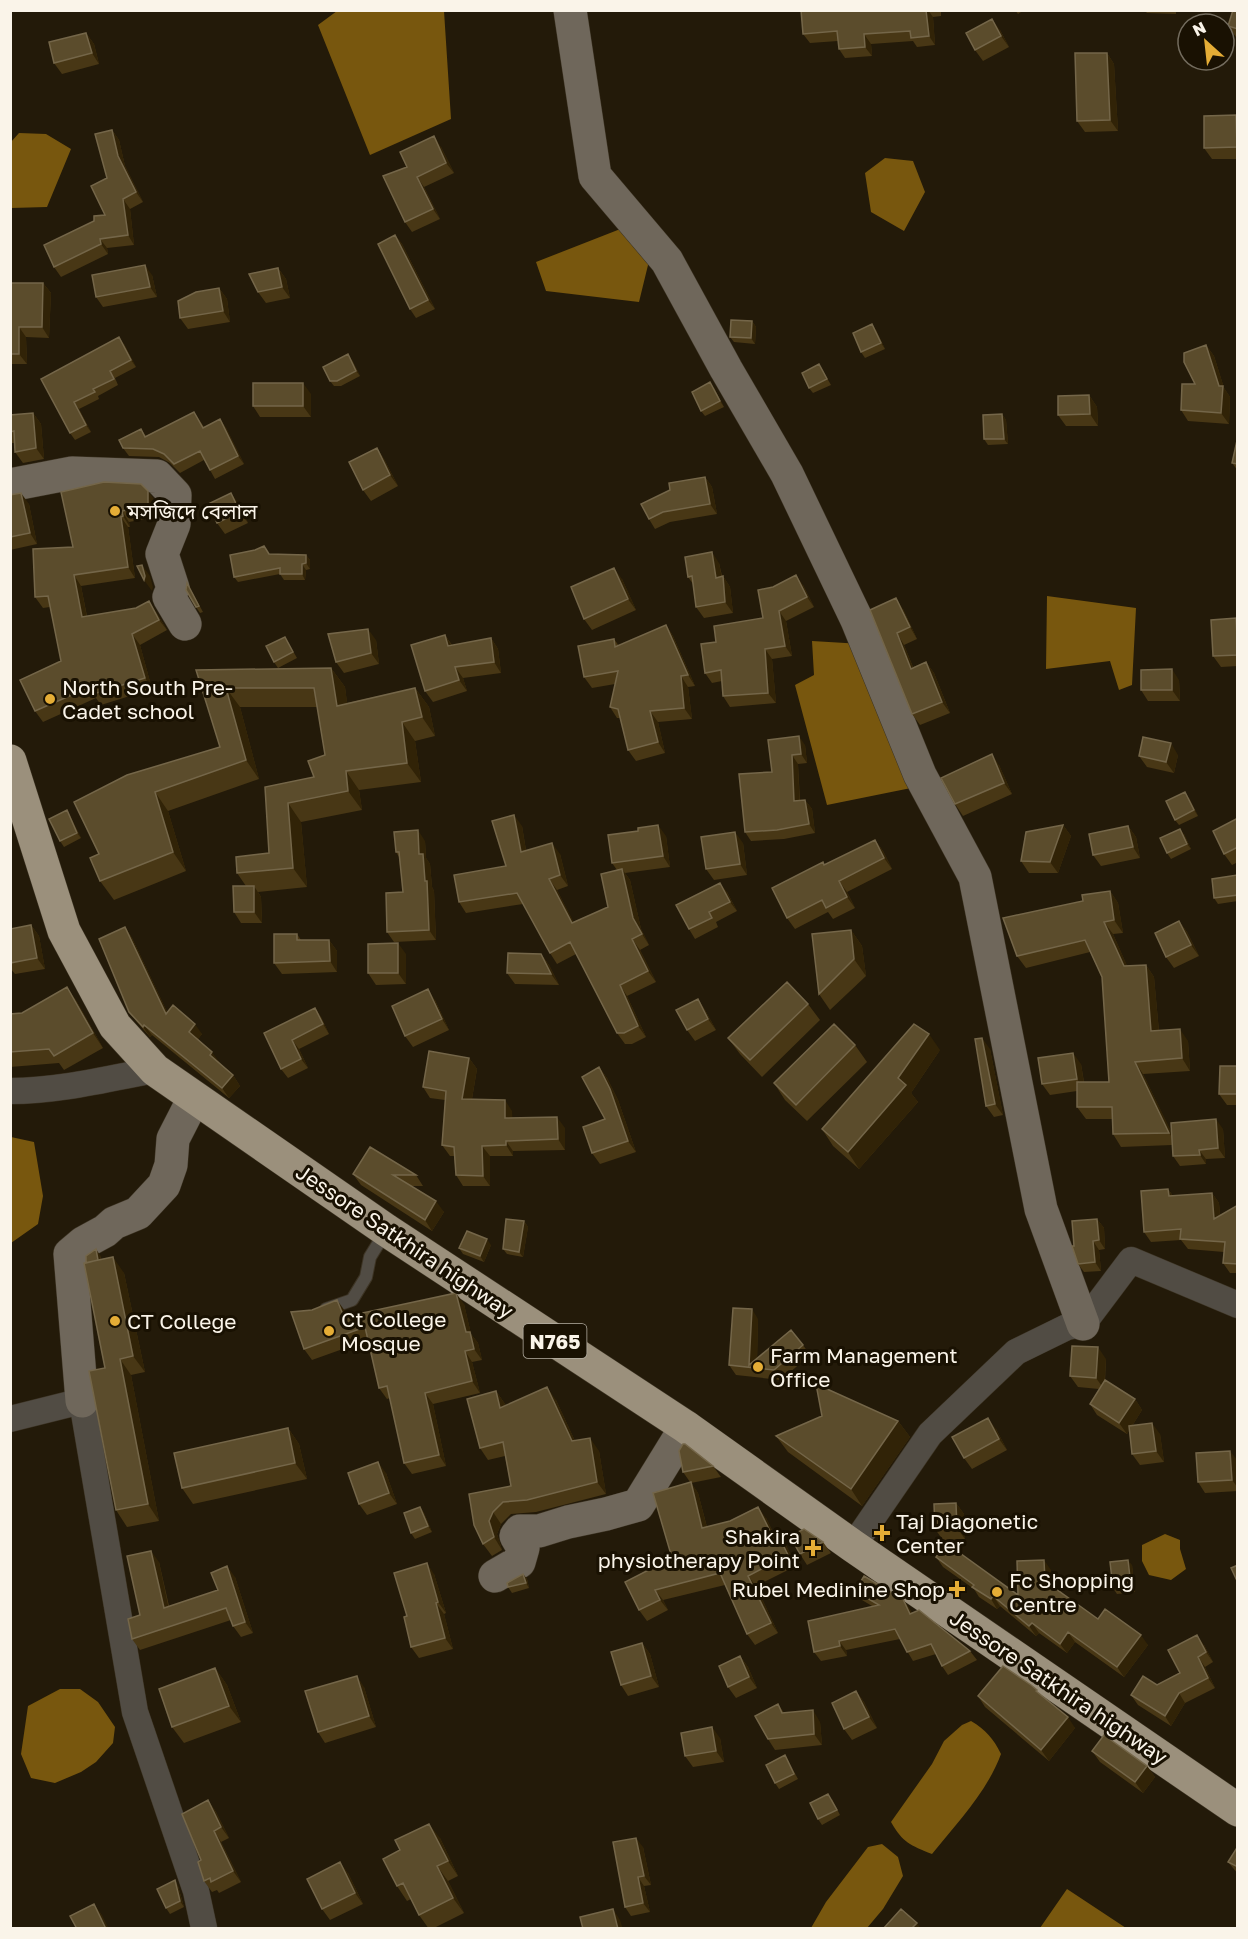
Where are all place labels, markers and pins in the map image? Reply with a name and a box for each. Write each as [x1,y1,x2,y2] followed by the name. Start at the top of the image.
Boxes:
[126,498,258,524] place label: মসজিদে বেলাল
[108,504,122,518] marker: মসজিদে বেলাল
[62,674,233,724] place label: North South Pre- Cadet school
[43,692,57,706] marker: North South Pre- Cadet school
[341,1306,446,1356] place label: Ct College Mosque
[127,1308,237,1334] place label: CT College
[108,1314,122,1328] marker: CT College
[322,1324,336,1338] marker: Ct College Mosque
[770,1342,958,1392] place label: Farm Management Office
[751,1360,765,1374] marker: Farm Management Office
[896,1508,1038,1558] place label: Taj Diagonetic Center
[598,1523,800,1573] place label: Shakira physiotherapy Point
[873,1524,891,1542] marker: Taj Diagonetic Center
[804,1539,822,1557] marker: Shakira physiotherapy Point
[1009,1567,1134,1617] place label: Fc Shopping Centre
[732,1576,945,1602] place label: Rubel Medinine Shop
[950,1582,964,1596] marker: Rubel Medinine Shop
[990,1585,1004,1599] marker: Fc Shopping Centre

